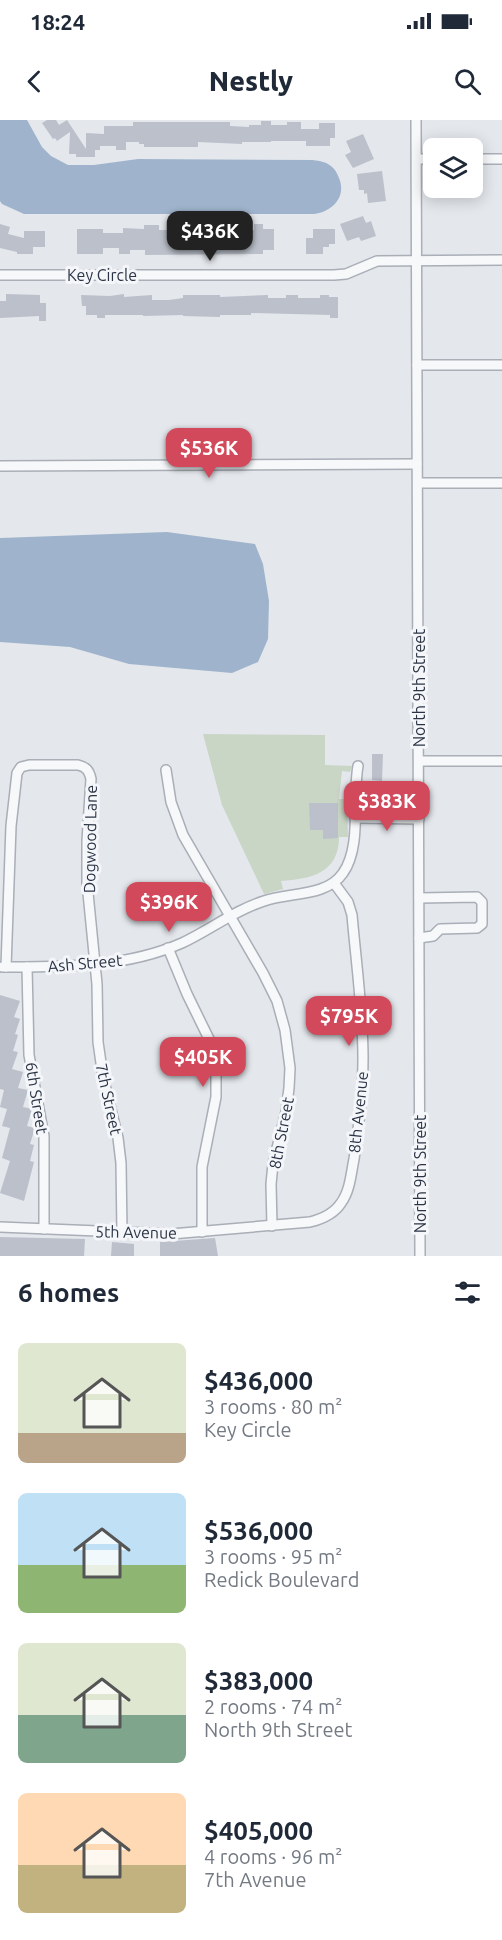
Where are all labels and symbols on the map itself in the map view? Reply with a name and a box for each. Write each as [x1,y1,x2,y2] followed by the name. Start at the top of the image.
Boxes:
[168,211,252,262] pin: $436K
[67,266,137,284] street label: Key Circle
[167,428,251,479] pin: $536K
[410,628,428,747] street label: North 9th Street
[345,781,429,832] pin: $383K
[80,785,100,893] street label: Dogwood Lane
[127,882,211,933] pin: $396K
[47,951,124,975] street label: Ash Street
[307,996,391,1047] pin: $795K
[161,1037,245,1088] pin: $405K
[22,1061,52,1136] street label: 6th Street
[93,1062,126,1137] street label: 7th Street
[345,1070,371,1154] street label: 8th Avenue
[265,1095,297,1170] street label: 8th Street
[411,1114,429,1233] street label: North 9th Street
[95,1222,177,1242] street label: 5th Avenue

